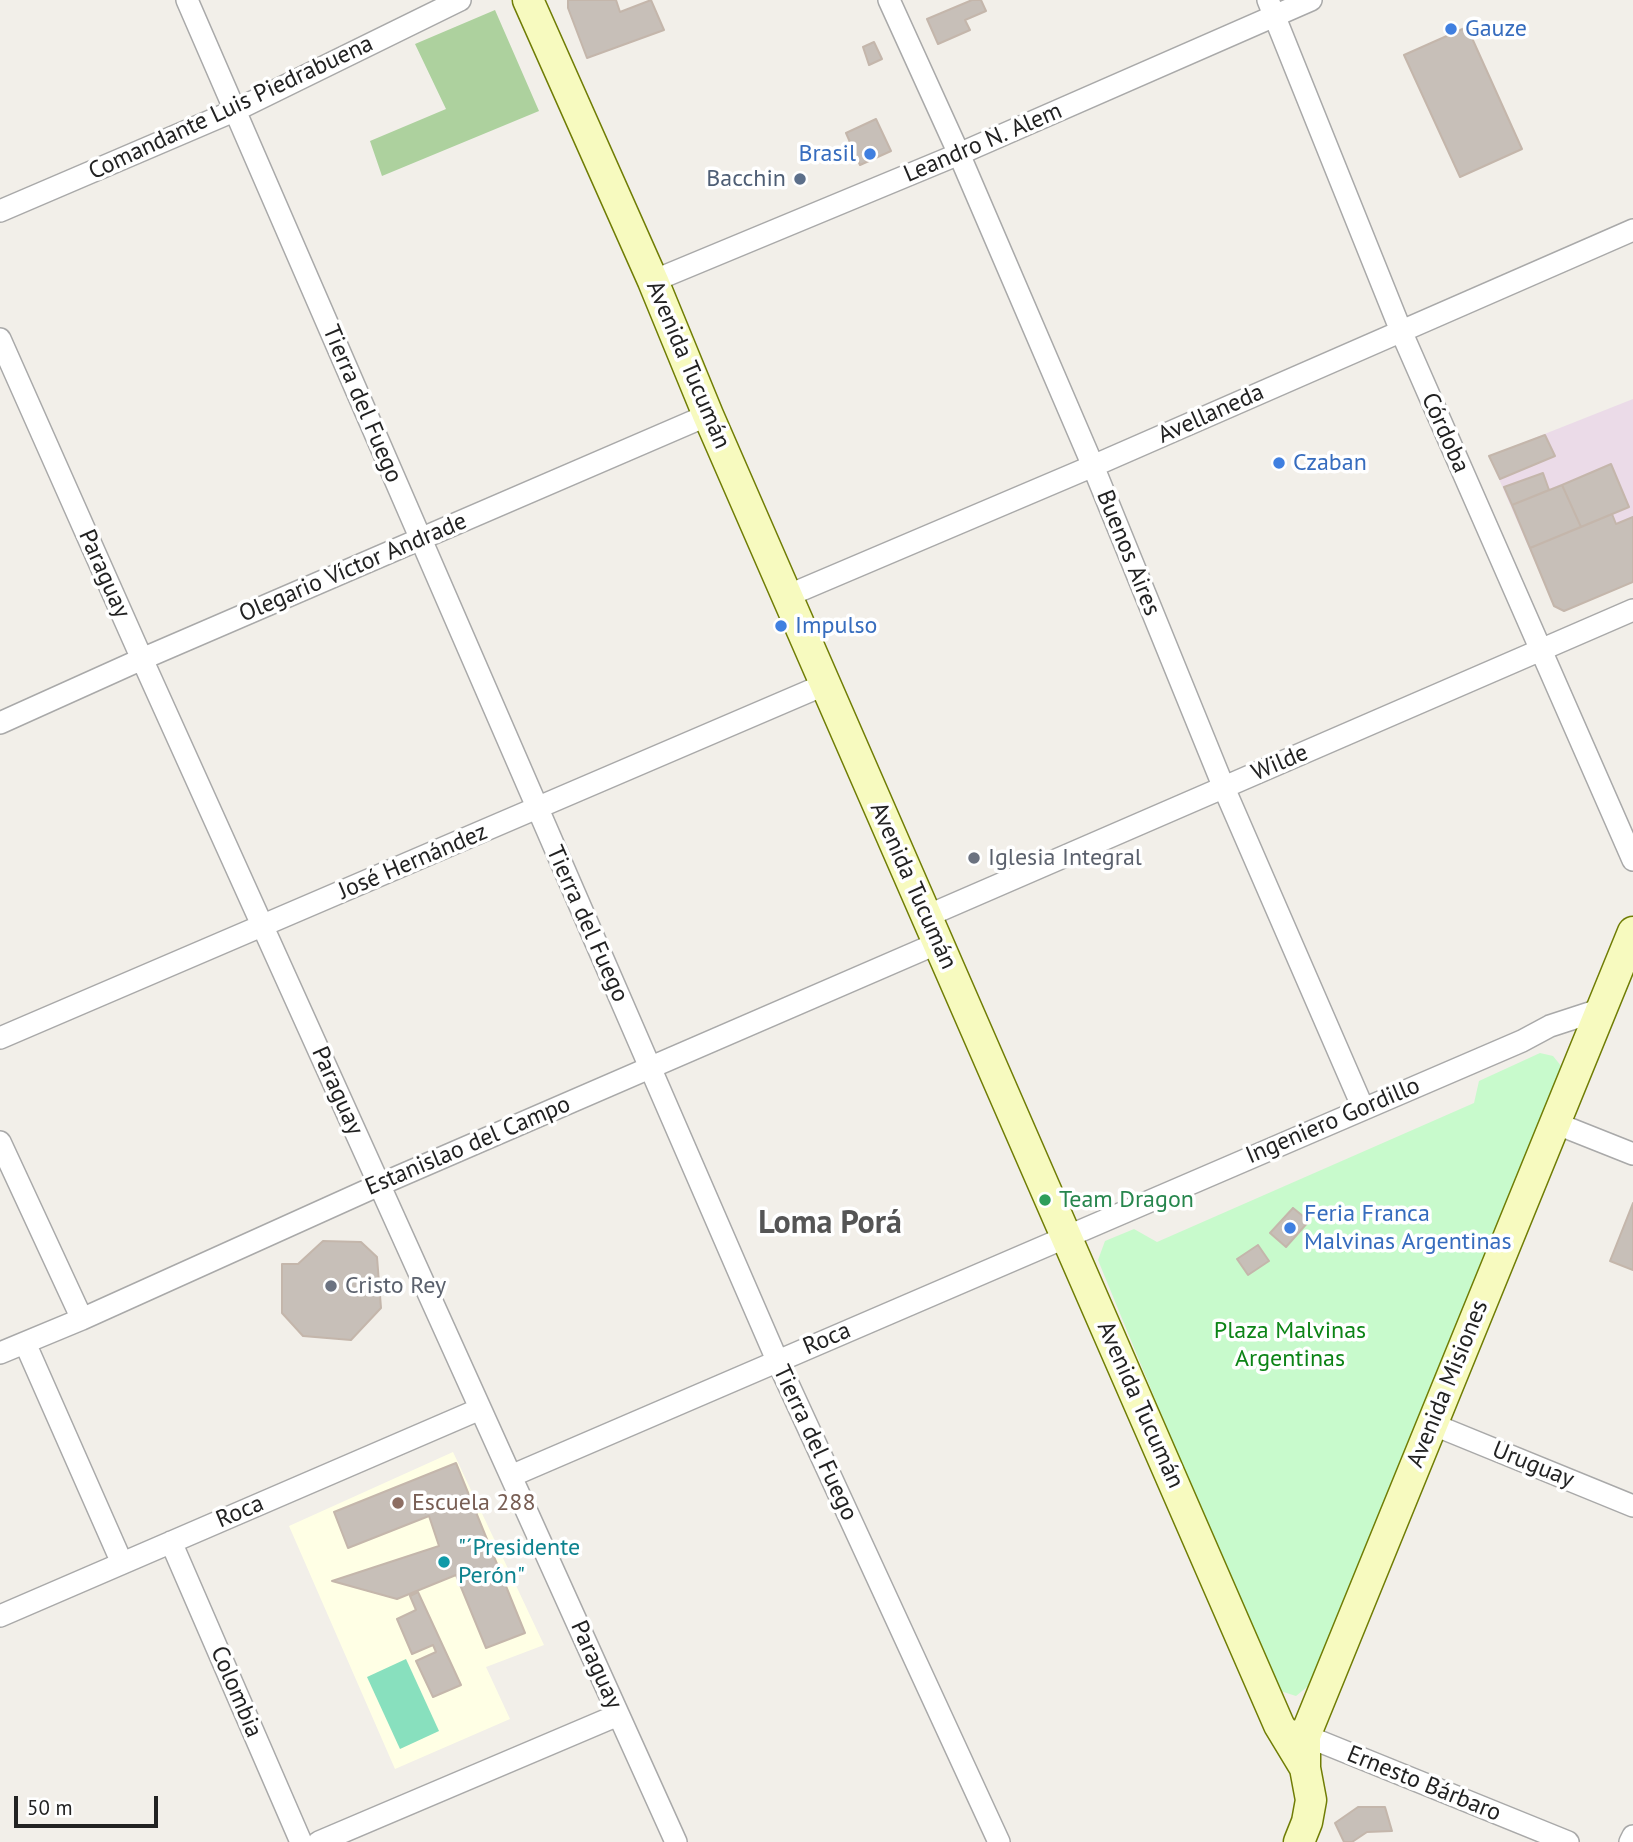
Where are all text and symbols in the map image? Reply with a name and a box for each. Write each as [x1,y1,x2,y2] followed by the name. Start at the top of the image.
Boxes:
[1465,15,1527,43] place label: Gauze
[1443,21,1459,37] marker: Gauze
[84,29,378,187] street label: Comandante Luis Piedrabuena
[900,97,1066,189] street label: Leandro N. Alem
[798,140,856,168] place label: Brasil
[862,146,878,162] marker: Brasil
[706,165,786,193] place label: Bacchin
[792,171,808,187] marker: Bacchin
[640,277,736,453] street label: Avenida Tucumán
[316,321,408,487] street label: Tierra del Fuego
[1154,378,1268,450] street label: Avellaneda
[1415,389,1475,477] street label: Córdoba
[1293,449,1367,477] place label: Czaban
[1271,455,1287,471] marker: Czaban
[1090,486,1166,620] street label: Buenos Aires
[235,507,471,629] street label: Olegario Víctor Andrade
[72,525,136,623] street label: Paraguay
[795,612,877,640] place label: Impulso
[773,618,789,634] marker: Impulso
[1247,738,1313,788] street label: Wilde
[863,798,963,974] street label: Avenida Tucumán
[334,818,492,906] street label: José Hernández
[540,841,634,1007] street label: Tierra del Fuego
[988,844,1142,872] place label: Iglesia Integral
[966,850,982,866] marker: Iglesia Integral
[305,1042,369,1140] street label: Paraguay
[1242,1071,1424,1171] street label: Ingeniero Gordillo
[361,1090,575,1202] street label: Estanislao del Campo
[1059,1186,1194,1214] place label: Team Dragon
[1037,1192,1053,1208] marker: Team Dragon
[1304,1200,1512,1256] place label: Feria Franca Malvinas Argentinas
[758,1205,902,1243] district label: Loma Porá
[1282,1220,1298,1236] marker: Feria Franca Malvinas Argentinas
[345,1272,446,1300] place label: Cristo Rey
[323,1278,339,1294] marker: Cristo Rey
[1401,1296,1495,1472] street label: Avenida Misiones
[799,1316,855,1362] street label: Roca
[1090,1317,1190,1493] street label: Avenida Tucumán
[1214,1317,1366,1373] park label: Plaza Malvinas Argentinas
[766,1361,864,1525] street label: Tierra del Fuego
[1488,1436,1578,1494] street label: Uruguay
[212,1489,268,1535] street label: Roca
[412,1489,535,1517] place label: Escuela 288
[390,1495,406,1511] marker: Escuela 288
[458,1534,580,1590] place label: "´Presidente Perón"
[436,1554,452,1570] marker: "´Presidente Perón"
[564,1616,628,1714] street label: Paraguay
[204,1642,268,1742] street label: Colombia
[1343,1740,1505,1828] street label: Ernesto Bárbaro
[18,1783,161,1827] scale bar
[27,1794,73,1821] text: 50 m

